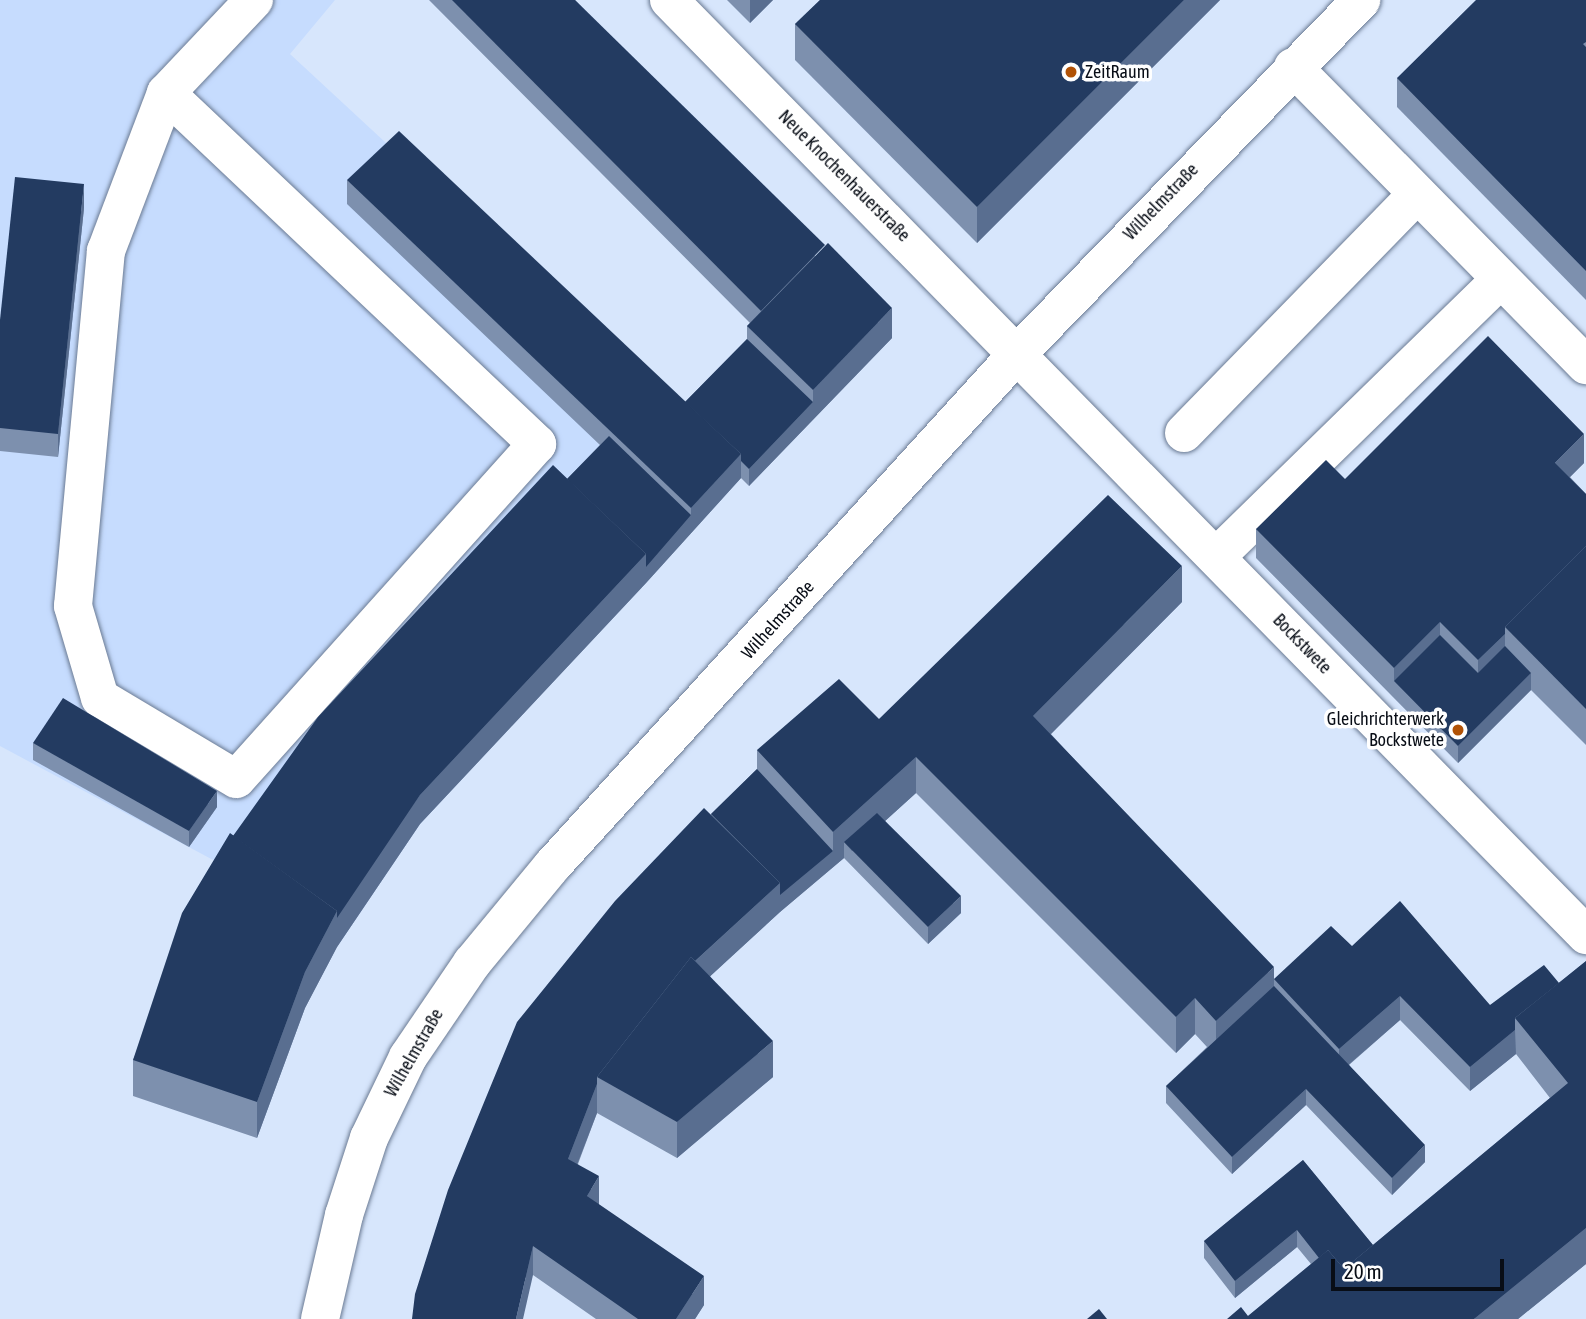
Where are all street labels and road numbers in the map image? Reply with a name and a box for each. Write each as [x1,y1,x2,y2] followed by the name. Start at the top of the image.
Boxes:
[774,106,914,246] street label: Neue Knochenhauerstraße
[1119,159,1203,245] street label: Wilhelmstraße
[737,576,819,664] street label: Wilhelmstraße
[1268,610,1336,678] street label: Bockstwete
[380,1005,448,1101] street label: Wilhelmstraße

